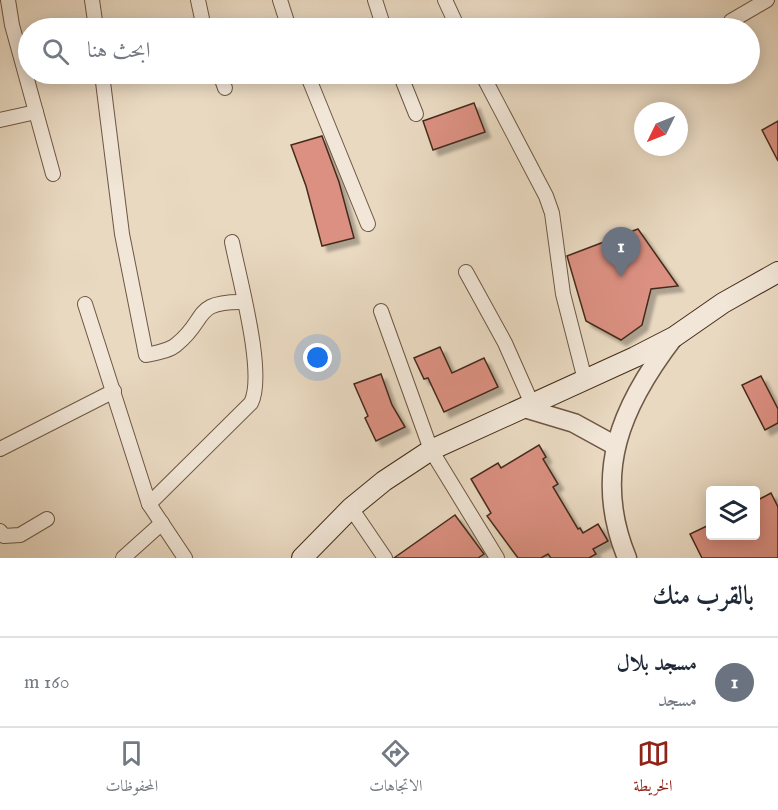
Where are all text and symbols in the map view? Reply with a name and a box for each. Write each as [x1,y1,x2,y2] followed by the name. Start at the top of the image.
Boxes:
[18,18,760,84] search box
[39,35,72,68] icon: search
[87,37,150,65] text: ابحث هنا
[634,102,688,156] north arrow
[602,228,640,277] pin: 1
[303,343,332,372] your location
[706,486,760,540] map controls
[706,486,760,540] button: layers
[652,580,754,613] text: بالقرب منك
[616,650,697,678] text: مسجد بلال
[24,670,70,695] text: 160 m
[731,670,738,695] text: 1
[658,688,697,713] text: مسجد
[106,737,158,801] tab: المحفوظات
[369,737,423,801] tab: الاتجاهات
[634,737,673,801] tab: الخريطة

